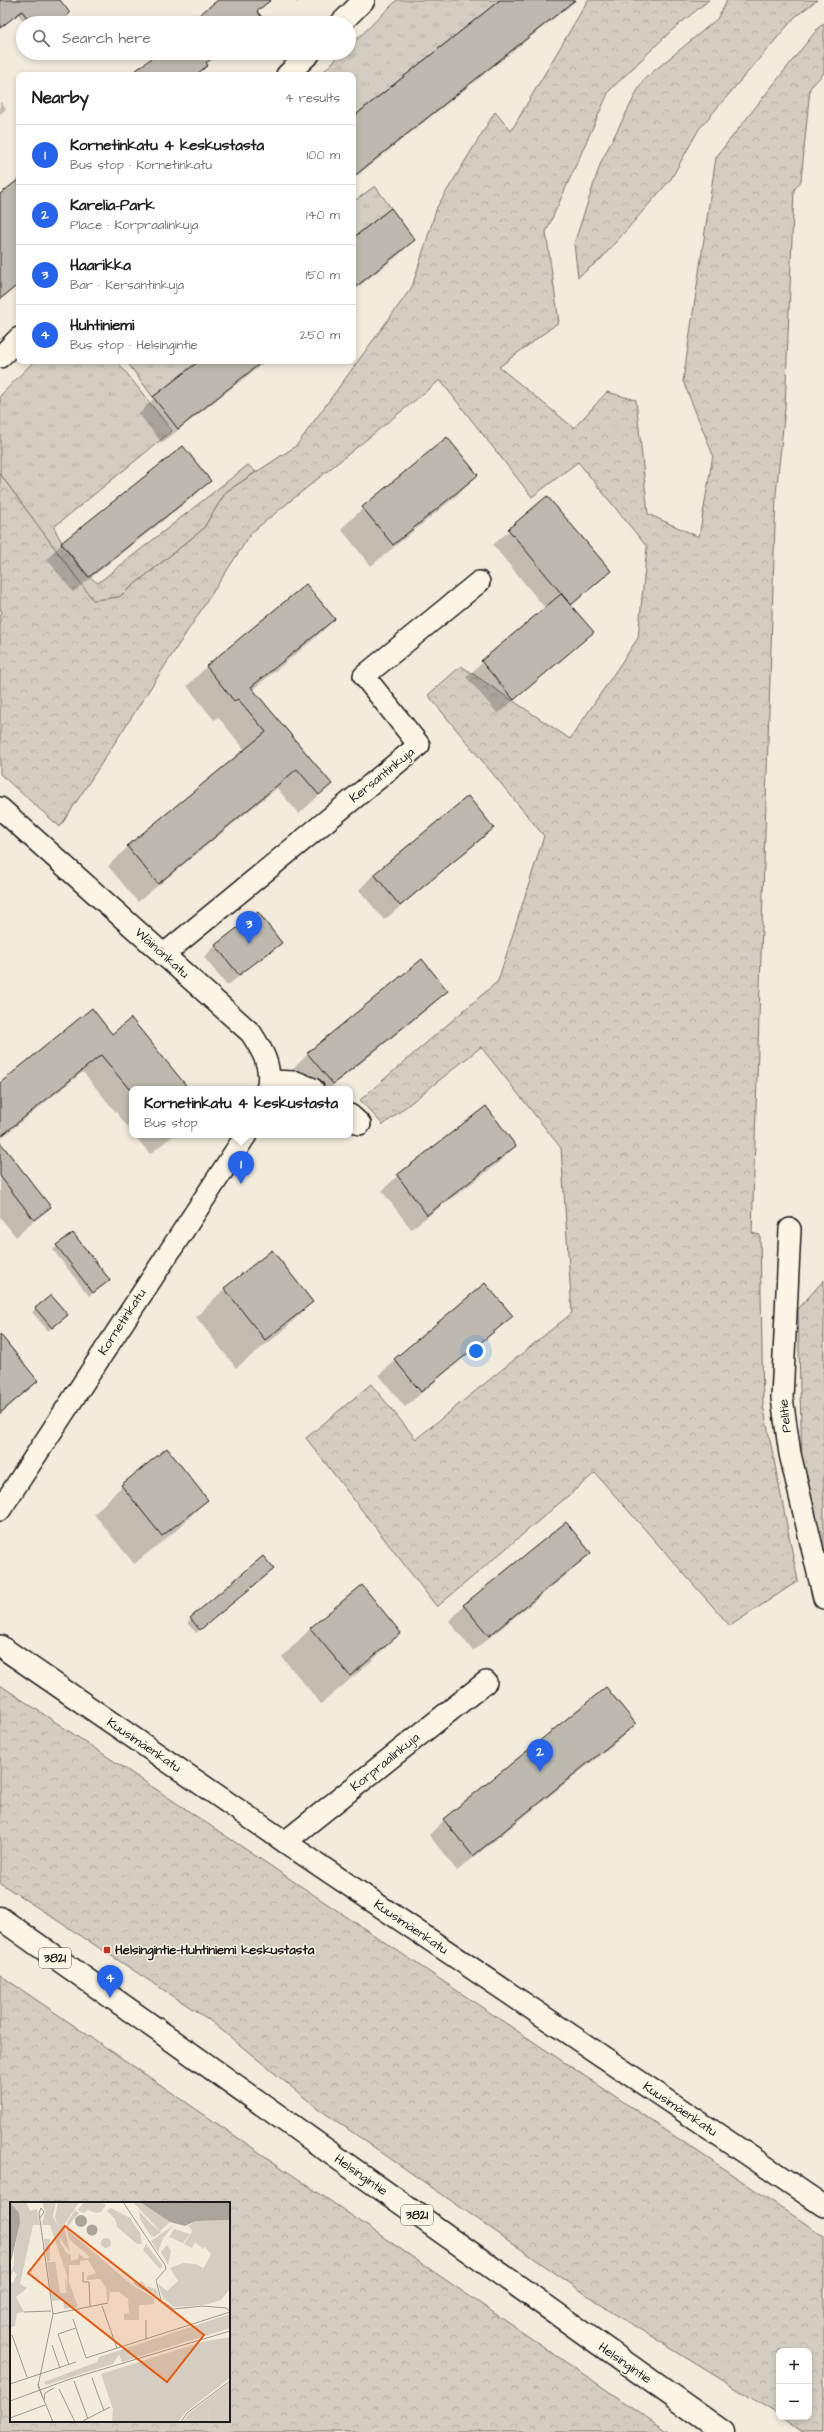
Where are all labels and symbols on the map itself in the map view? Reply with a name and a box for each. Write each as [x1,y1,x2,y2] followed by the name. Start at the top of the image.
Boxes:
[346,743,419,807] street label: Kersantinkuja
[236,911,262,944] pin: 3
[131,924,193,983] street label: Wäinönkatu
[228,1151,254,1184] pin: 1
[94,1285,150,1359] street label: Kornetinkatu
[466,1341,486,1361] your location
[774,1398,796,1434] street label: Pelitie
[103,1713,185,1777] street label: Kuusimäenkatu
[347,1728,424,1795] street label: Korpraalinkuja
[527,1739,553,1772] pin: 2
[370,1895,452,1959] street label: Kuusimäenkatu
[115,1941,315,1961] place label: Helsingintie-Huhtiniemi keskustasta
[102,1945,112,1955] marker: Helsingintie-Huhtiniemi keskustasta
[39,1948,71,1968] road number: 3821
[97,1965,123,1998] pin: 4
[639,2077,721,2141] street label: Kuusimäenkatu
[330,2150,391,2201] street label: Helsingintie
[10,2202,230,2422] inset map
[401,2205,433,2225] road number: 3821
[594,2338,655,2389] street label: Helsingintie

